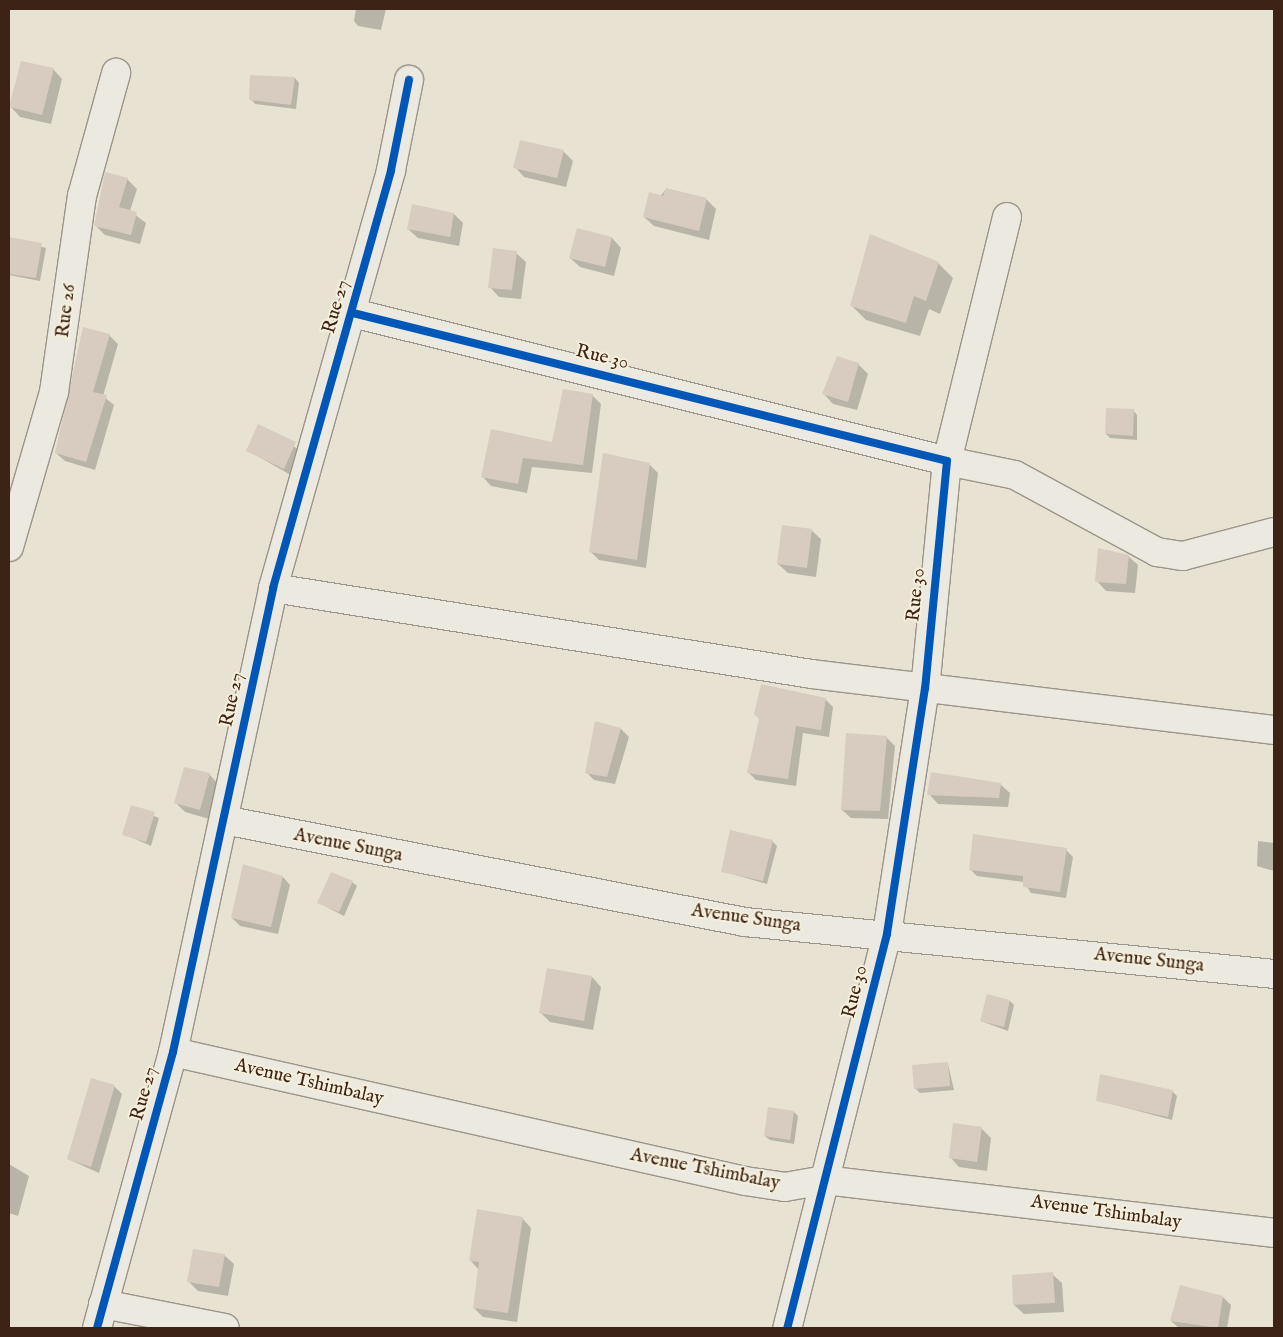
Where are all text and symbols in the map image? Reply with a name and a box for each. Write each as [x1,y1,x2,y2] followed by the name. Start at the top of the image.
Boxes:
[319,278,355,336] street label: Rue 27
[52,283,82,339] street label: Rue 26
[573,340,631,376] street label: Rue 30
[903,567,931,623] street label: Rue 30
[216,671,250,729] street label: Rue 27
[292,824,404,868] street label: Avenue Sunga
[690,900,802,938] street label: Avenue Sunga
[1093,944,1205,978] street label: Avenue Sunga
[838,963,874,1021] street label: Rue 30
[232,1055,386,1111] street label: Avenue Tshimbalay
[127,1065,163,1123] street label: Rue 27
[628,1144,782,1196] street label: Avenue Tshimbalay
[1029,1191,1183,1235] street label: Avenue Tshimbalay

